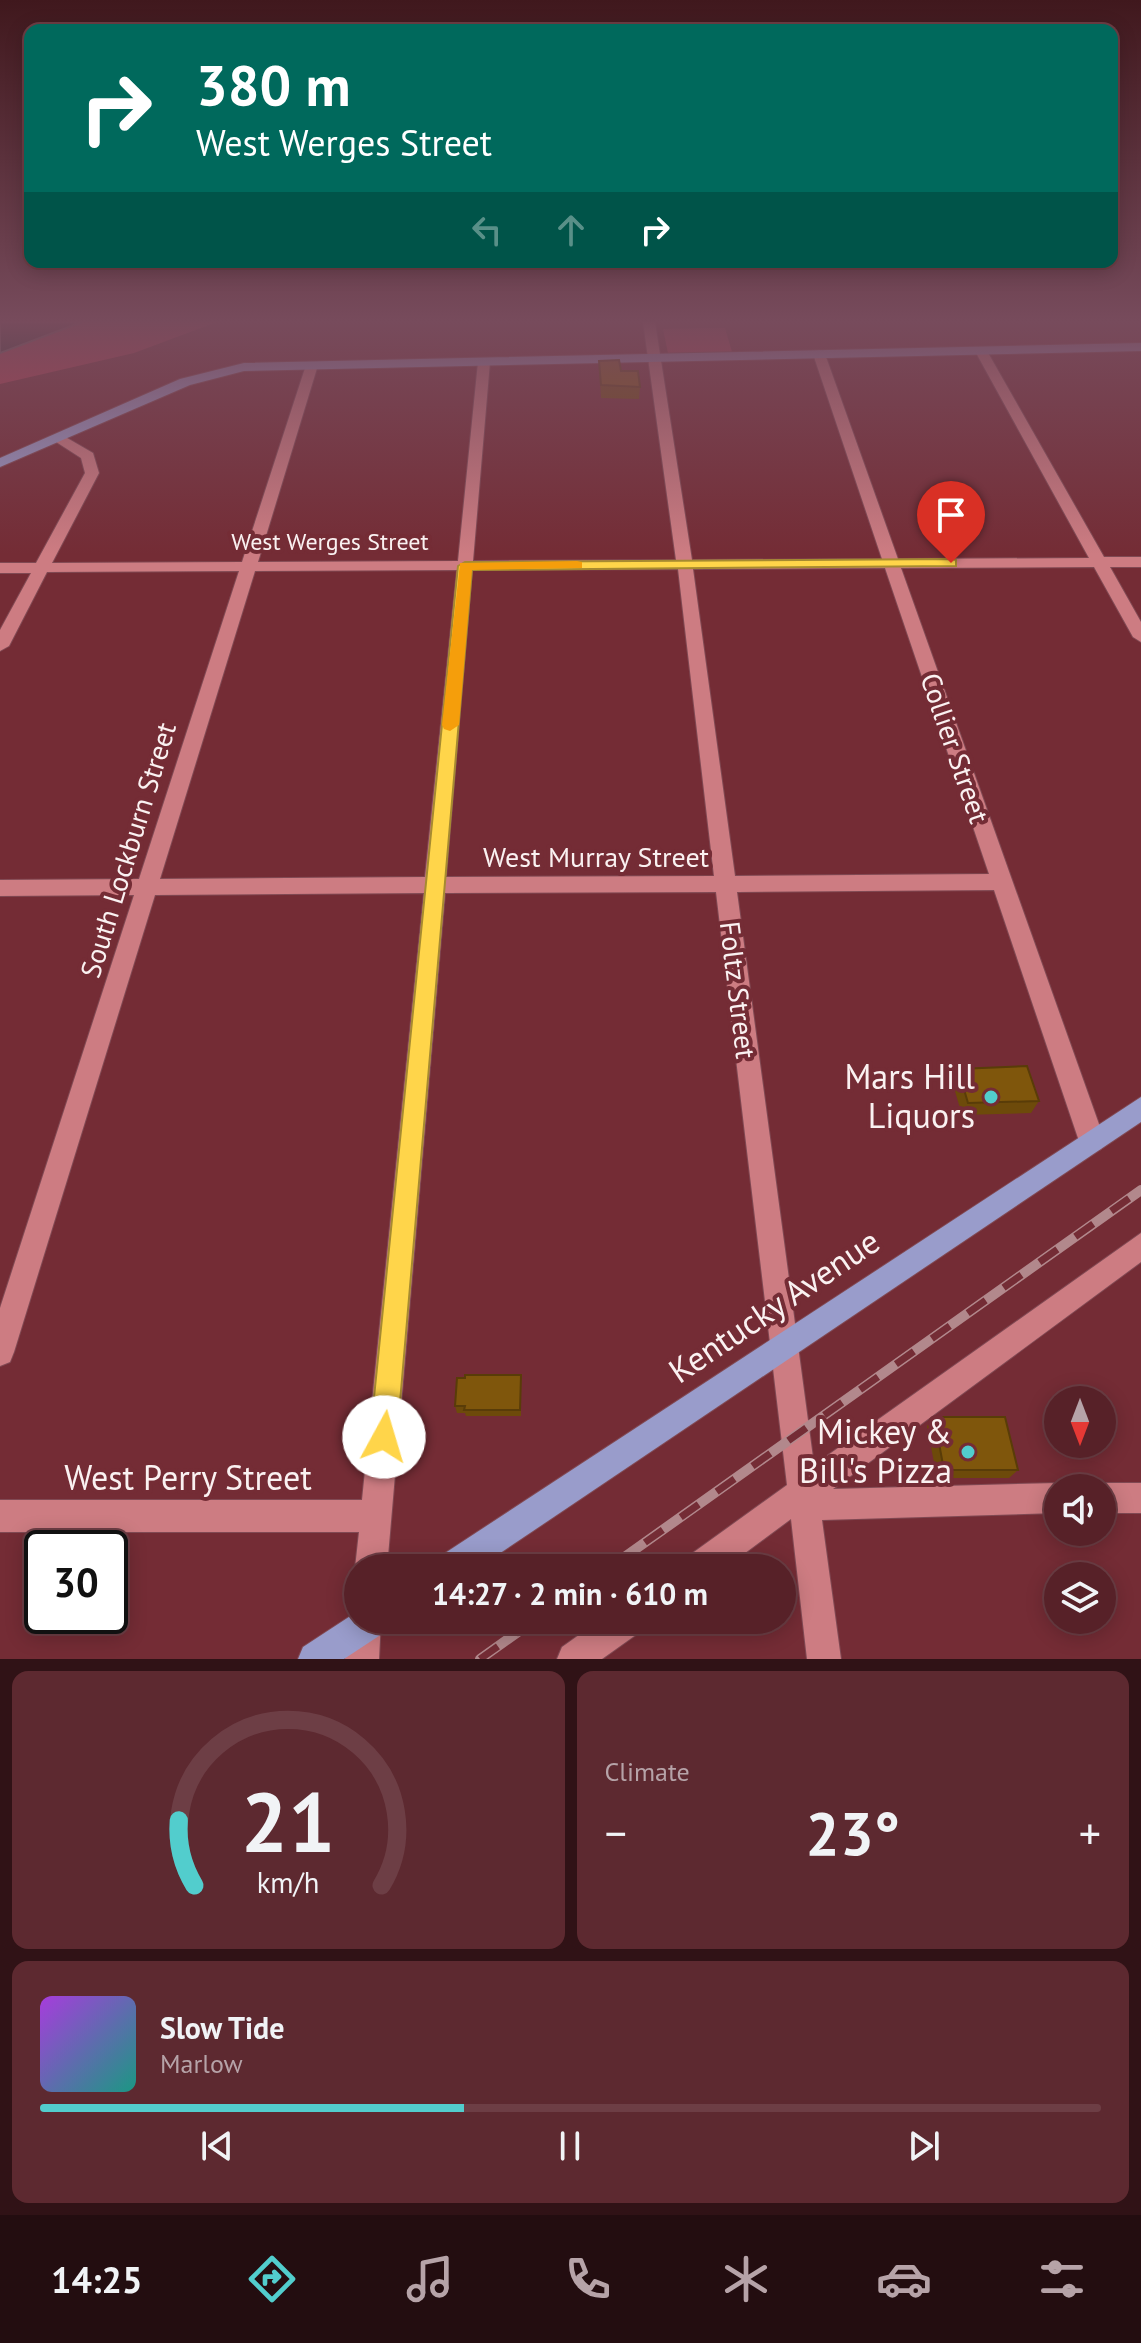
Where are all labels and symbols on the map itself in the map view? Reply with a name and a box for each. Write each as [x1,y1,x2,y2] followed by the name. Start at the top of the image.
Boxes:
[917,481,985,563] pin
[231,526,429,557] street label: West Werges Street
[912,668,999,828] street label: Collier Street
[71,717,184,982] street label: South Lockburn Street
[483,838,710,875] street label: West Murray Street
[712,919,765,1061] street label: Foltz Street
[844,1054,975,1137] place label: Mars Hill Liquors
[982,1088,1000,1106] marker: Mars Hill Liquors
[660,1218,887,1392] street label: Kentucky Avenue
[1044,1386,1116,1458] north arrow
[342,1395,426,1479] position arrow
[799,1409,952,1492] place label: Mickey & Bill's Pizza
[959,1443,977,1461] marker: Mickey & Bill's Pizza
[64,1455,312,1499] street label: West Perry Street
[24,1530,128,1634] speed limit sign: 30

